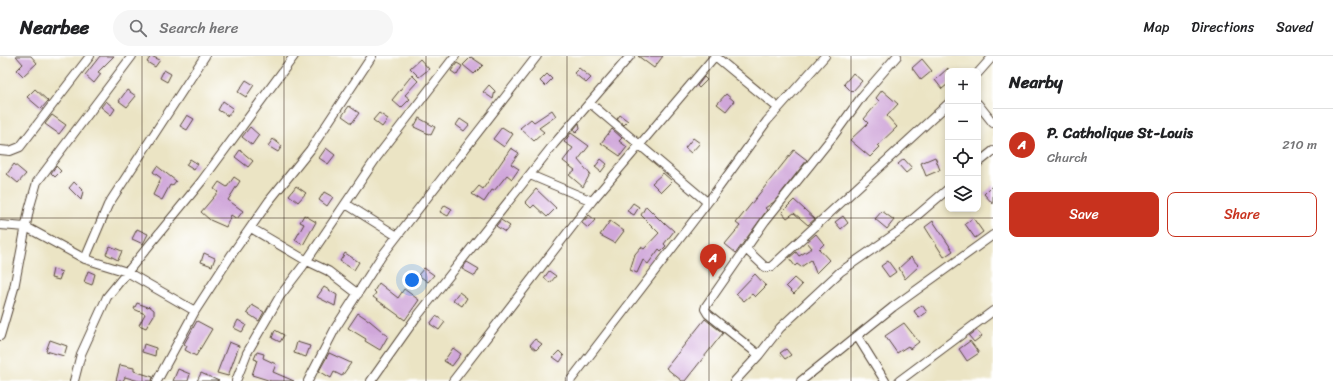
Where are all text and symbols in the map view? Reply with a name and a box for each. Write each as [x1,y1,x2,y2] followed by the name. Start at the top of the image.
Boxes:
[113,10,393,46] search box
[20,11,89,44] text: Nearbee
[159,15,238,41] text: Search here
[1143,15,1169,40] text: Map
[1191,15,1254,40] text: Directions
[1276,15,1313,40] text: Saved
[127,17,149,39] icon: search
[1009,67,1063,97] text: Nearby
[945,68,981,212] map controls
[945,68,981,104] button: +
[945,104,981,140] button: −
[1047,120,1193,146] text: P. Catholique St-Louis
[1018,133,1026,156] text: A
[1282,133,1317,156] text: 210 m
[945,140,981,176] button: locate
[1047,146,1088,169] text: Church
[945,176,981,212] button: layers
[1009,192,1159,237] button: Save
[1167,192,1317,237] button: Share
[700,244,726,277] pin: A
[402,270,422,290] your location

